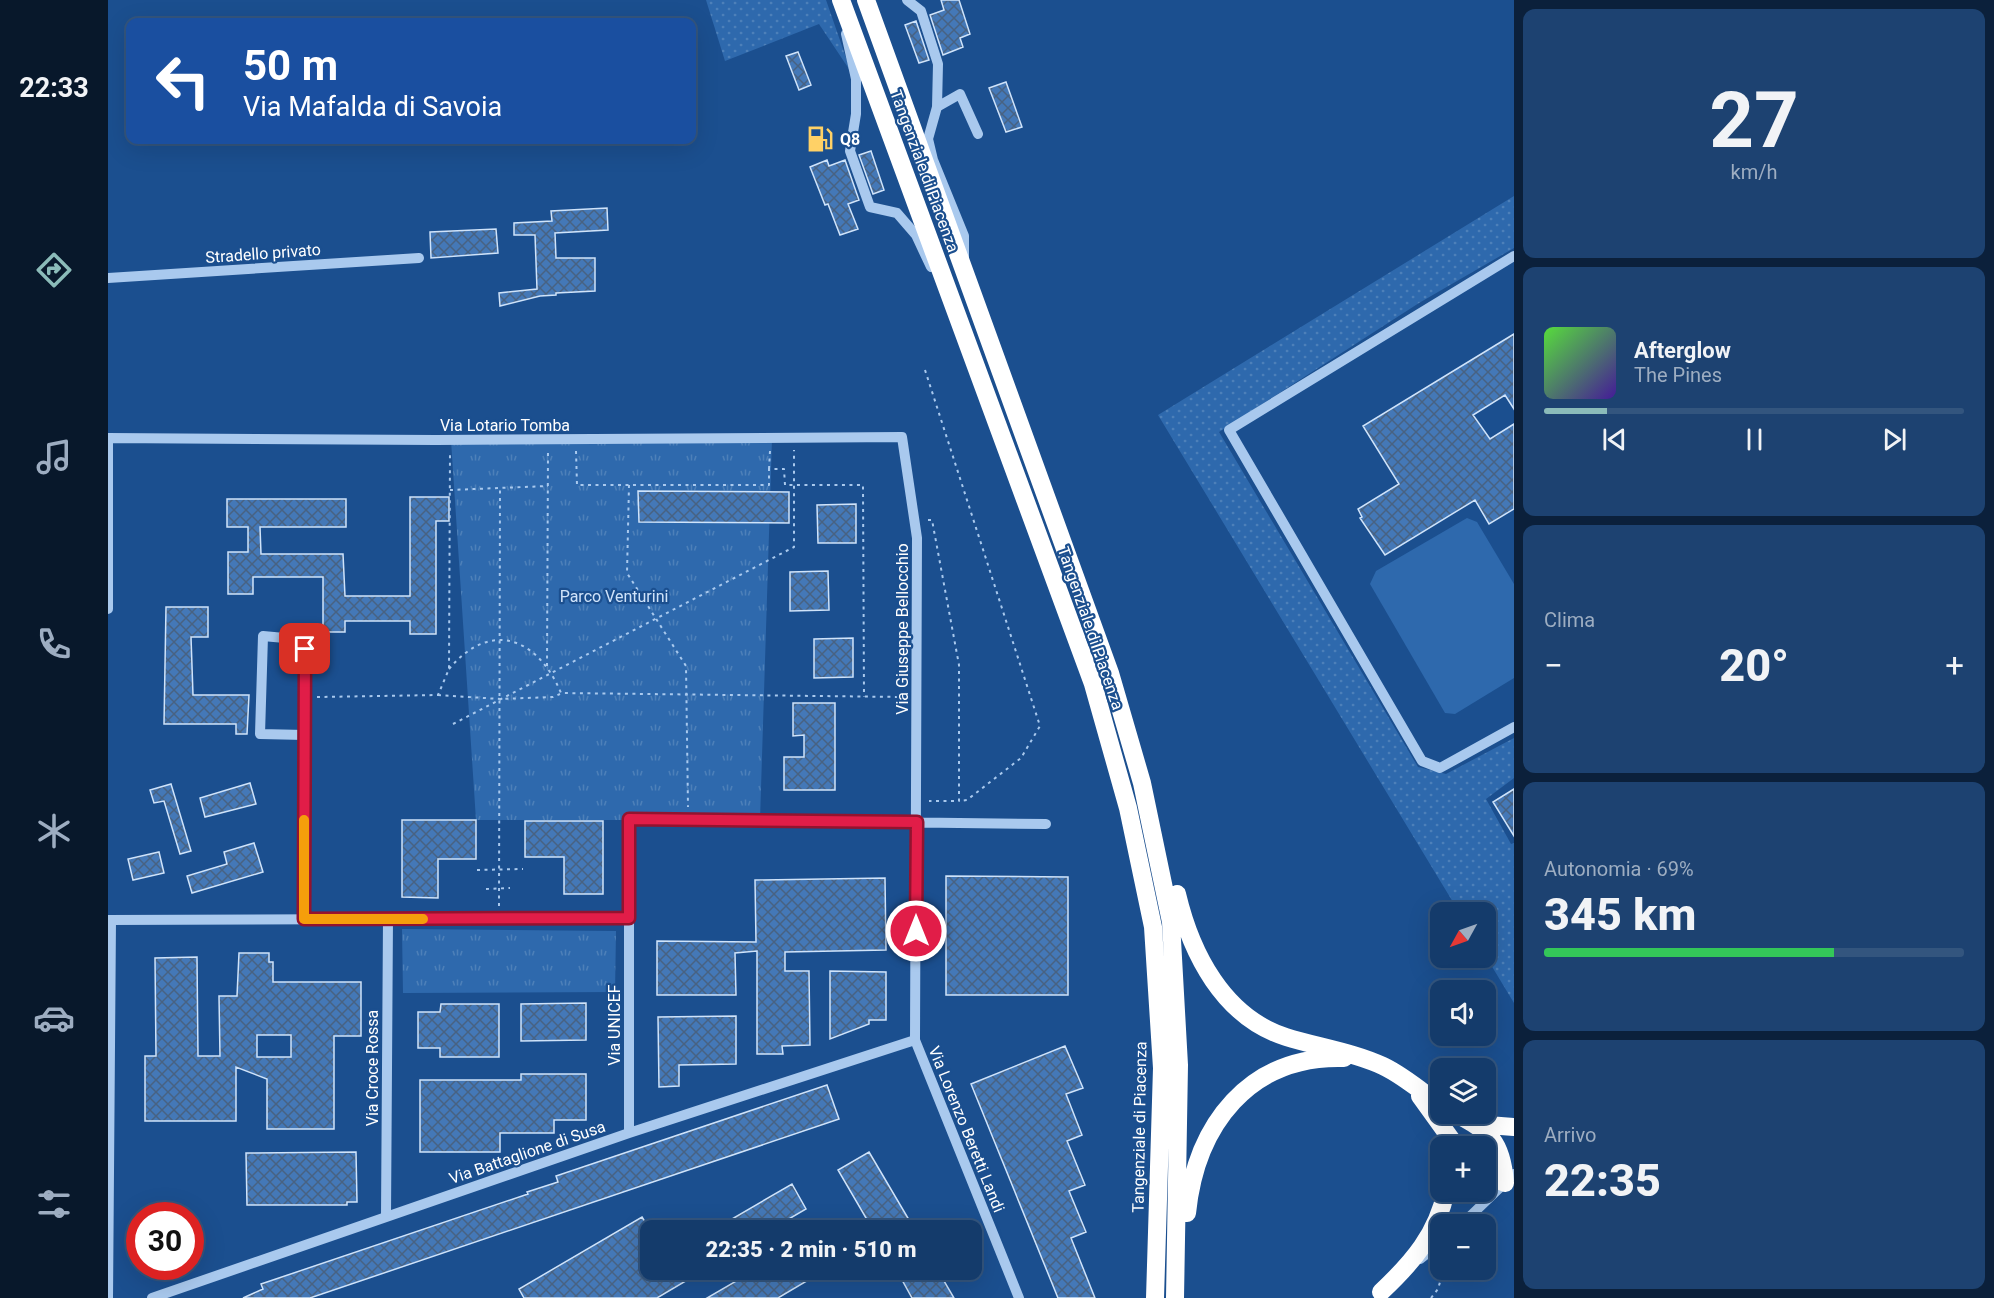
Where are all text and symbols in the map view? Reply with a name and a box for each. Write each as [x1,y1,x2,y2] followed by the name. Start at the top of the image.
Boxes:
[243,41,338,90] text: 50 m
[144,42,222,120] icon: left
[19,72,89,104] text: 22:33
[1709,75,1799,166] text: 27
[886,87,963,255] street label: Tangenziale di Piacenza
[243,91,502,123] text: Via Mafalda di Savoia
[805,124,835,154] fuel station icon: Q8
[840,130,860,149] place label: Q8
[1731,160,1777,184] text: km/h
[205,240,321,267] street label: Stradello privato
[33,249,75,291] icon: directions
[1634,338,1731,363] text: Afterglow
[1634,363,1722,387] text: The Pines
[440,416,570,435] street label: Via Lotario Tomba
[1598,423,1631,456] icon: previous
[1738,423,1771,456] icon: pause
[1878,423,1911,456] icon: next
[33,436,75,478] icon: music
[893,543,912,715] street label: Via Giuseppe Bellocchio
[1054,544,1127,712] street label: Tangenziale di Piacenza
[560,587,668,606] park label: Parco Venturini
[1544,608,1595,632] text: Clima
[33,623,75,665] icon: phone
[279,623,330,674] pin
[288,632,321,665] icon: arrive
[1719,639,1789,692] text: 20°
[1544,646,1563,685] text: −
[1945,646,1964,685] text: +
[33,810,75,852] icon: climate
[1544,857,1694,881] text: Autonomia · 69%
[1544,888,1696,941] text: 345 km
[884,899,948,963] position arrow
[1430,902,1496,968] north arrow
[1430,902,1496,1280] map controls
[1430,980,1496,1046] button: sound
[605,984,624,1066] street label: Via UNICEF
[33,997,75,1039] icon: car
[363,1010,382,1126] street label: Via Croce Rossa
[1129,1041,1150,1213] street label: Tangenziale di Piacenza
[924,1043,1009,1215] street label: Via Lorenzo Beretti Landi
[1430,1058,1496,1124] button: layers
[447,1117,608,1188] street label: Via Battaglione di Susa
[1544,1123,1596,1147] text: Arrivo
[1430,1136,1496,1202] button: +
[1544,1154,1661,1207] text: 22:35
[33,1183,75,1225] icon: filters
[126,1202,204,1280] speed limit sign: 30
[1430,1214,1496,1280] button: −
[706,1237,916,1262] text: 22:35 · 2 min · 510 m

